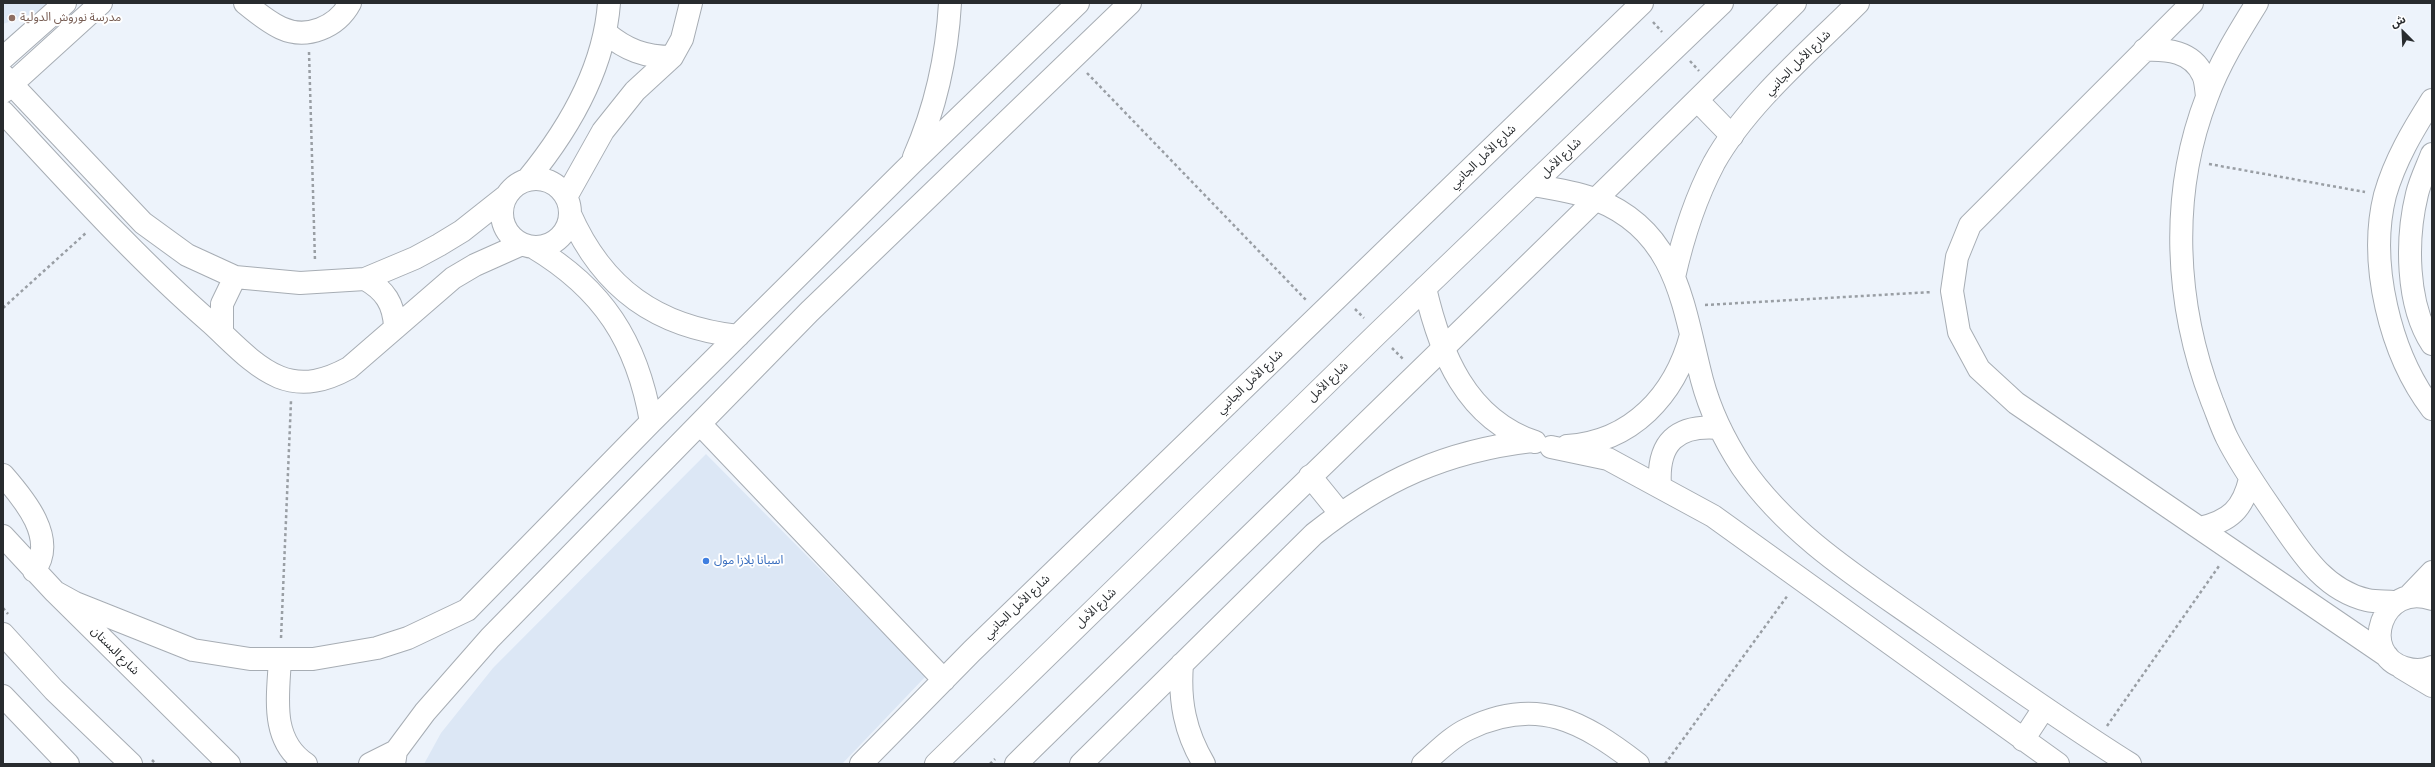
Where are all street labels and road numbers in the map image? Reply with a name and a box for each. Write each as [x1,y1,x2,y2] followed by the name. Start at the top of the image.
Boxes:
[1762,27,1834,99] street label: شارع الأمل الجانبي
[1447,122,1519,192] street label: شارع الأمل الجانبي
[1538,135,1584,181] street label: شارع الأمل
[1214,347,1286,417] street label: شارع الأمل الجانبي
[1305,359,1351,405] street label: شارع الأمل
[981,572,1053,642] street label: شارع الأمل الجانبي
[1073,585,1119,631] street label: شارع الأمل
[88,624,142,678] street label: شارع البستان

